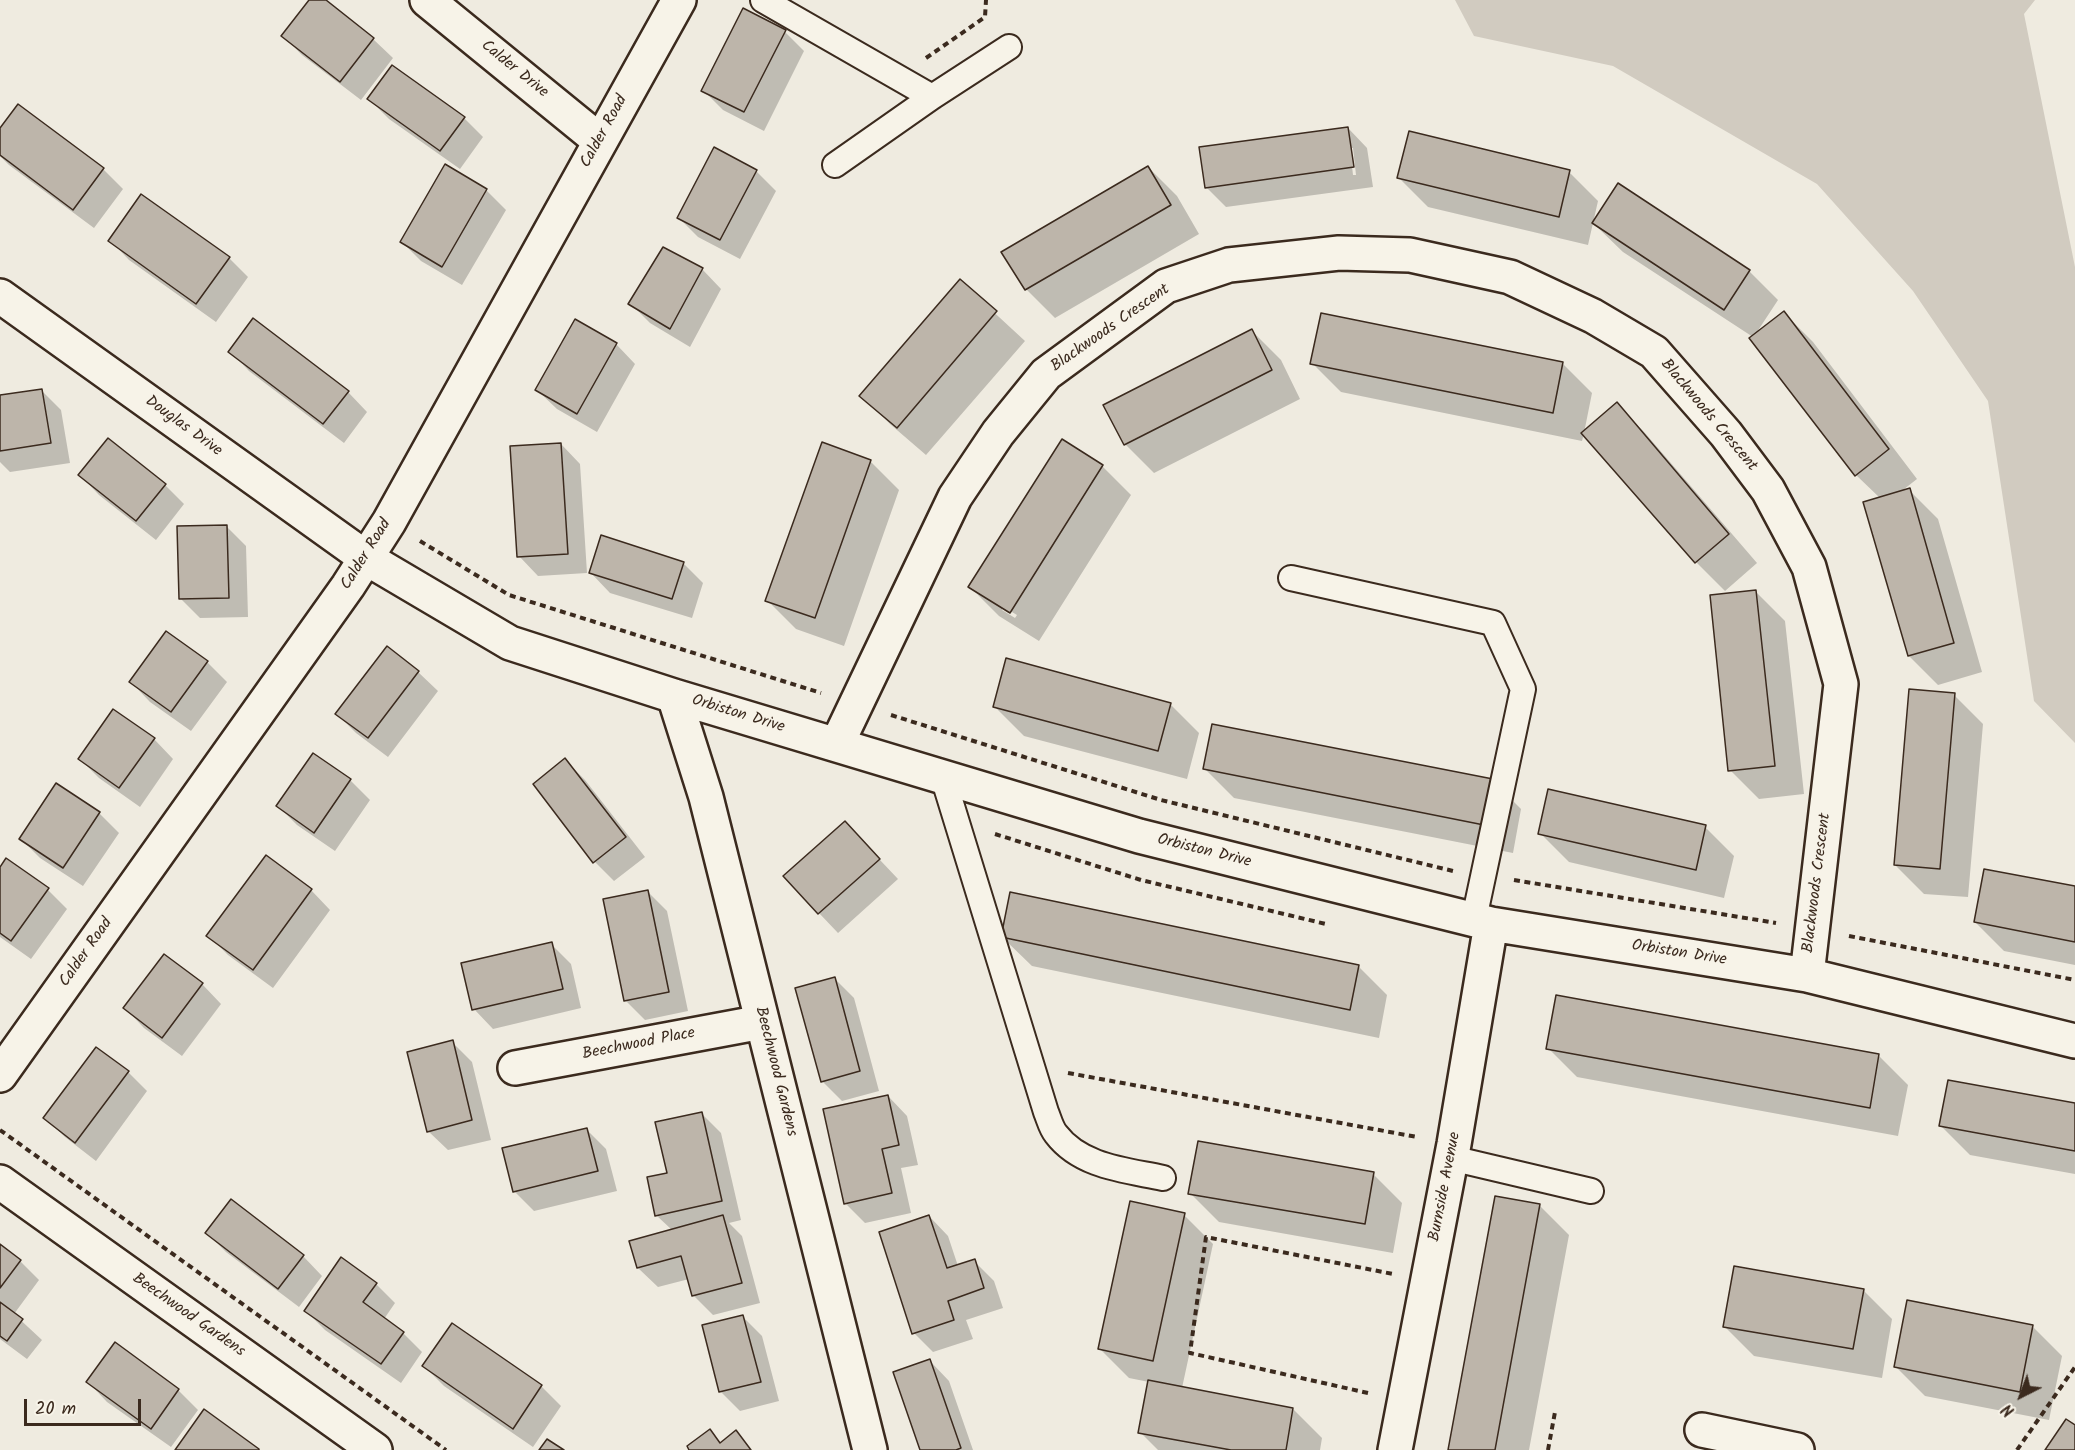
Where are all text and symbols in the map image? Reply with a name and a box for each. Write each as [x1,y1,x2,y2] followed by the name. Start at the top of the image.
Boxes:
[476,37,552,103] street label: Calder Drive
[577,92,633,172] street label: Calder Road
[1048,281,1174,377] street label: Blackwoods Crescent
[1655,356,1761,476] street label: Blackwoods Crescent
[141,393,225,461] street label: Douglas Drive
[338,516,396,594] street label: Calder Road
[689,692,787,738] street label: Orbiston Drive
[1800,812,1836,954] street label: Blackwoods Crescent
[1155,831,1253,873] street label: Orbiston Drive
[56,915,118,991] street label: Calder Road
[1630,937,1728,971] street label: Orbiston Drive
[750,1005,800,1139] street label: Beechwood Gardens
[581,1025,697,1065] street label: Beechwood Place
[1426,1131,1466,1243] street label: Burnside Avenue
[128,1270,248,1362] street label: Beechwood Gardens
[1991,1366,2051,1426] north arrow
[27,1387,144,1425] scale bar
[35,1395,76,1424] text: 20 m
[1997,1397,2021,1422] text: N

